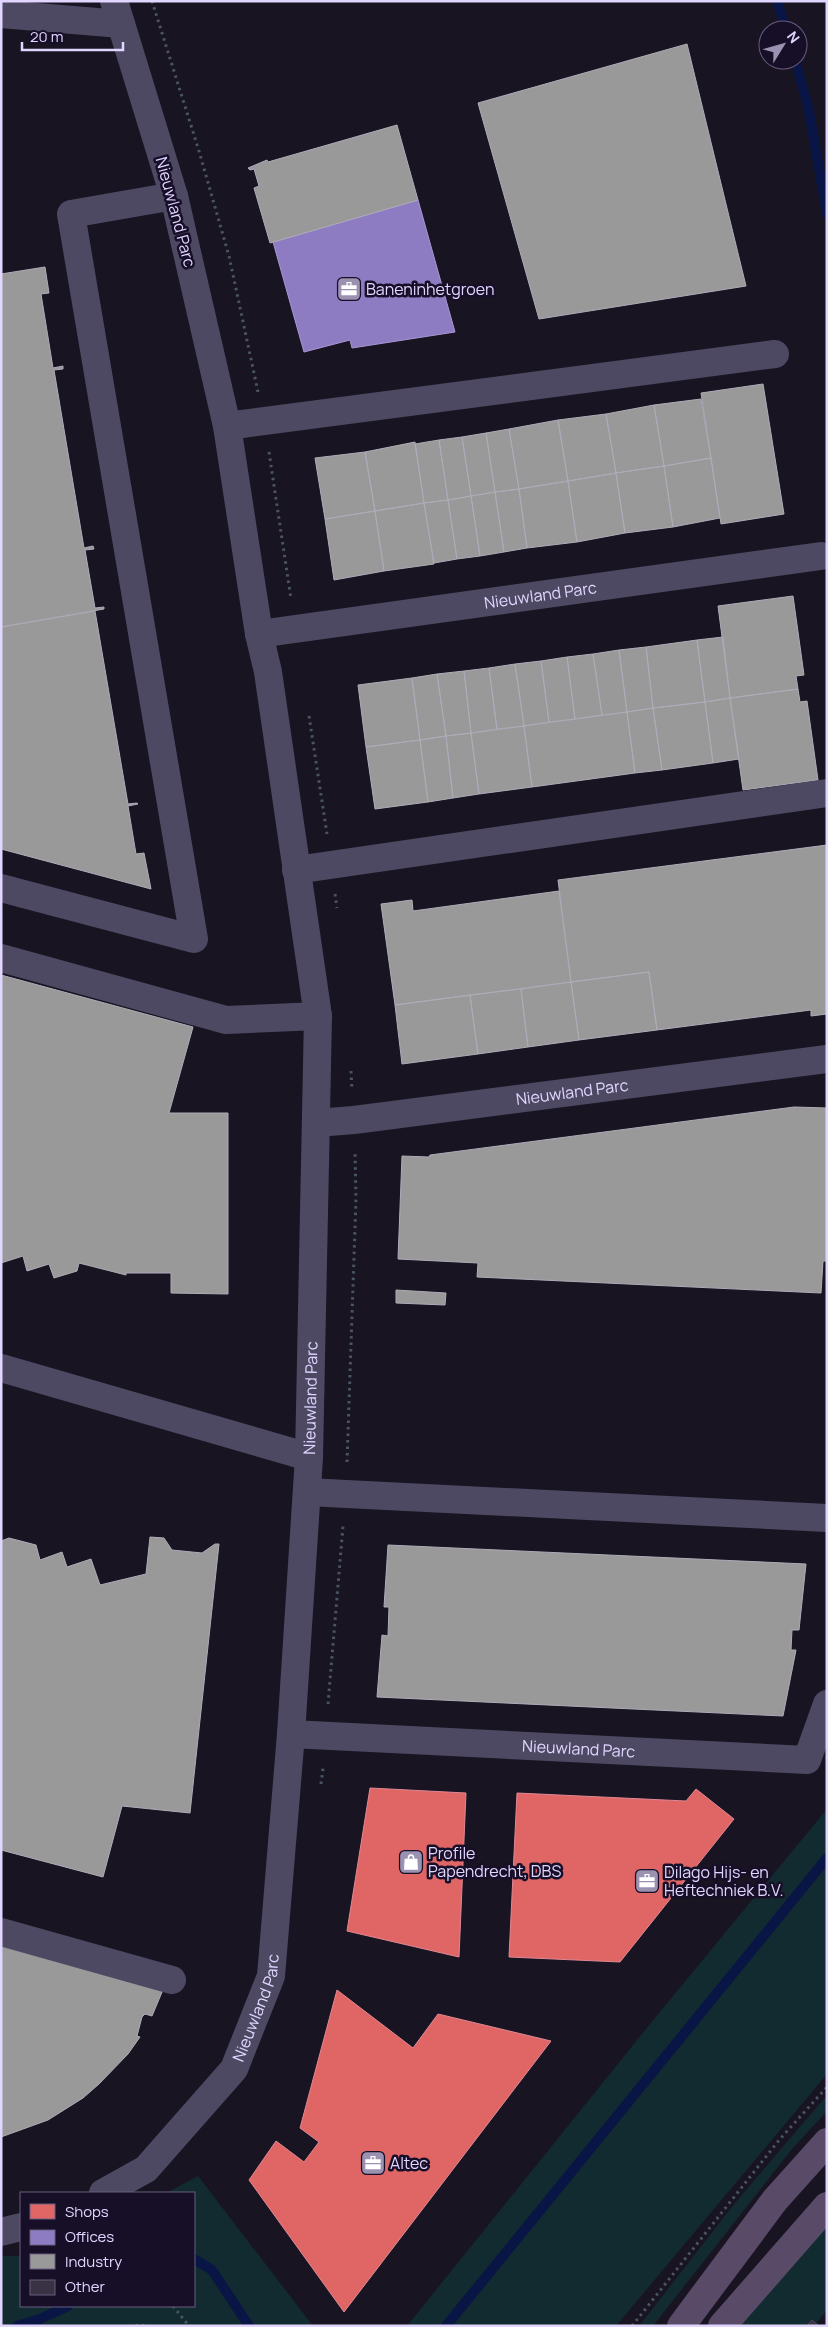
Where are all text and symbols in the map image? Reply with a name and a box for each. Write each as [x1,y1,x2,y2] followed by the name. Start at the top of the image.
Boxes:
[22,20,124,52] scale bar
[758,20,808,70] north arrow
[30,26,63,47] text: 20 m
[783,27,804,47] text: N
[151,154,201,270] street label: Nieuwland Parc
[336,276,362,302] office icon: Baneninhetgroen
[366,278,494,300] place label: Baneninhetgroen
[483,576,598,614] street label: Nieuwland Parc
[514,1074,630,1110] street label: Nieuwland Parc
[298,1341,322,1455] street label: Nieuwland Parc
[522,1735,636,1762] street label: Nieuwland Parc
[428,1842,561,1882] place label: Profile Papendrecht, DBS
[398,1849,424,1875] shop icon: Profile Papendrecht, DBS
[664,1861,784,1901] place label: Dilago Hijs- en Heftechniek B.V.
[634,1868,660,1894] office icon: Dilago Hijs- en Heftechniek B.V.
[227,1953,284,2065] street label: Nieuwland Parc
[360,2150,386,2176] office icon: Altec
[390,2152,428,2174] place label: Altec
[20,2192,195,2307] legend
[65,2201,109,2222] text: Shops
[65,2226,114,2247] text: Offices
[65,2251,122,2272] text: Industry
[65,2276,106,2297] text: Other

